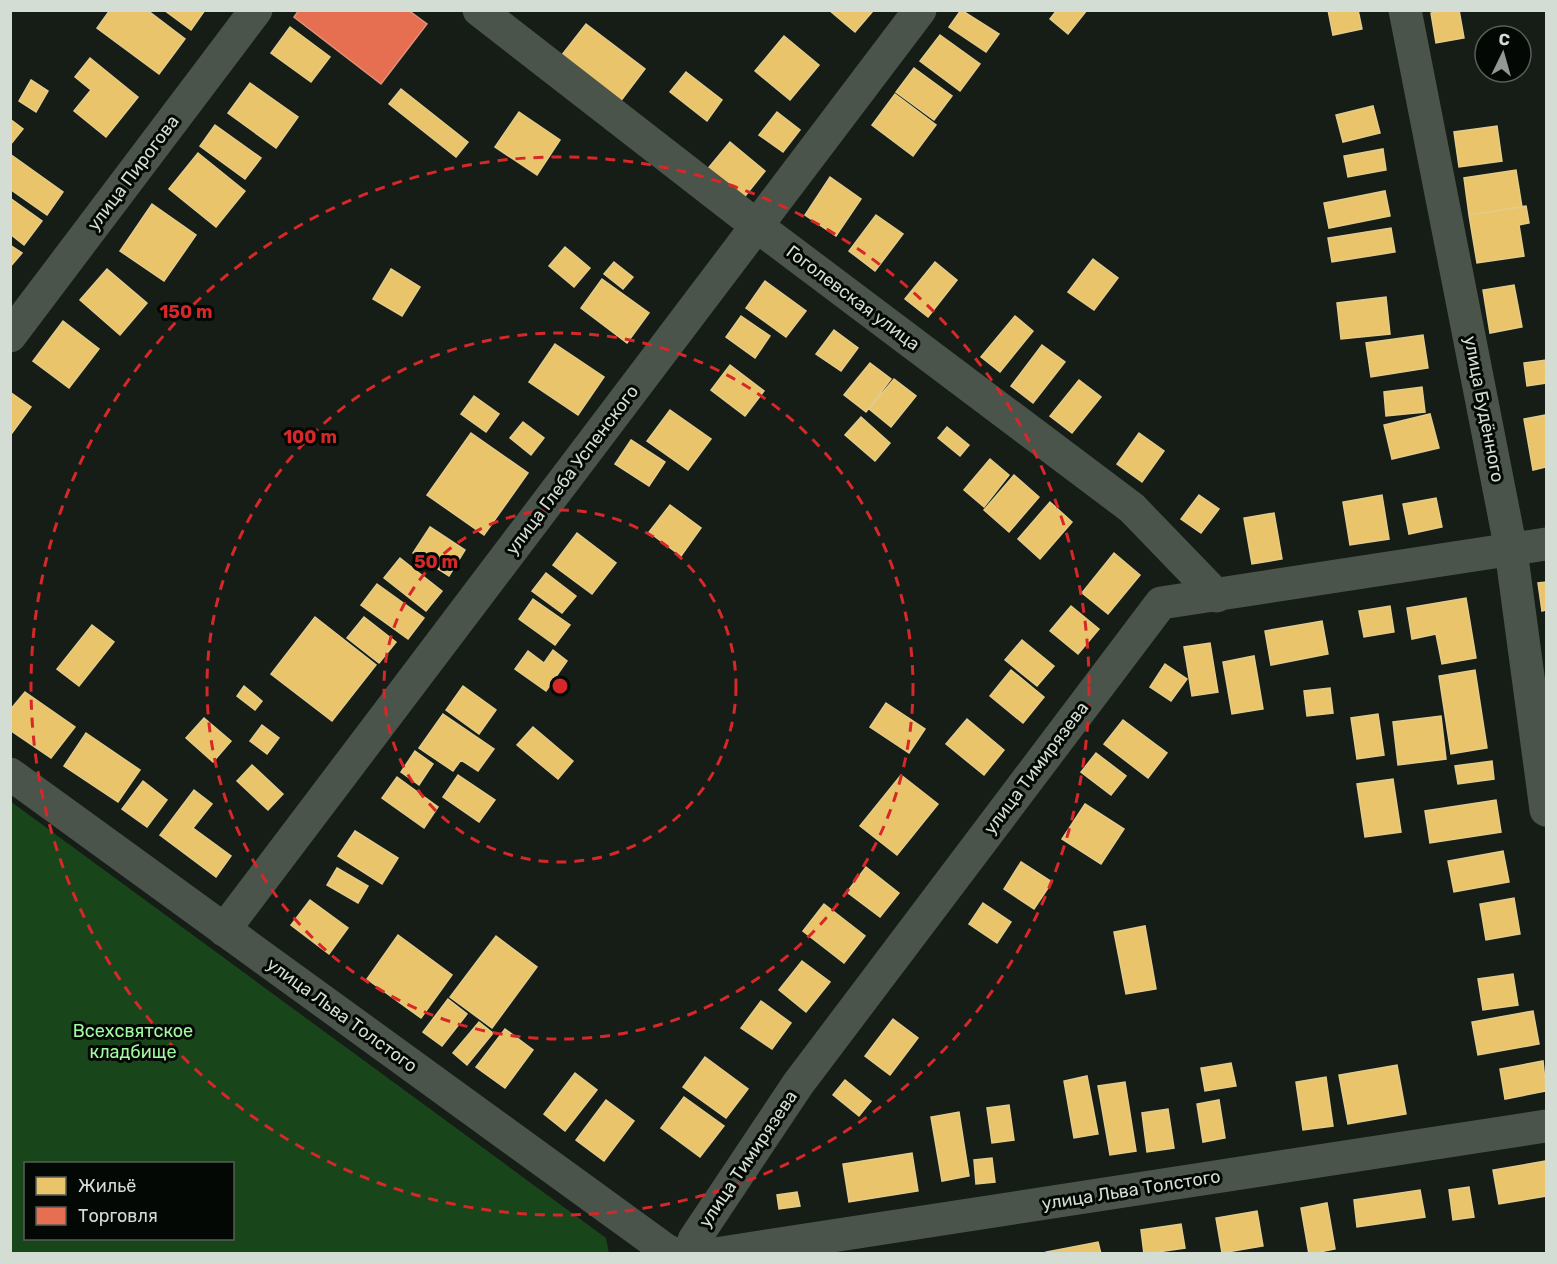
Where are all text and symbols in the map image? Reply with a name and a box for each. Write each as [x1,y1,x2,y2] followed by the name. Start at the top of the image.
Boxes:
[1473,24,1533,84] north arrow
[1498,30,1511,50] text: С
[82,111,184,235] street label: улица Пирогова
[782,241,924,355] street label: Гоголевская улица
[159,301,213,323] text: 150 m
[1459,334,1509,484] street label: улица Будённого
[501,381,643,559] street label: улица Глеба Успенского
[283,426,337,448] text: 100 m
[414,551,458,573] text: 50 m
[550,676,570,696] centre of rings
[979,697,1093,839] street label: улица Тимирязева
[262,953,422,1077] street label: улица Льва Толстого
[73,1020,193,1063] park label: Всехсвятское кладбище
[694,1086,802,1232] street label: улица Тимирязева
[24,1162,234,1240] legend
[1040,1165,1222,1215] street label: улица Льва Толстого
[78,1175,136,1197] text: Жильё
[78,1205,158,1227] text: Торговля

